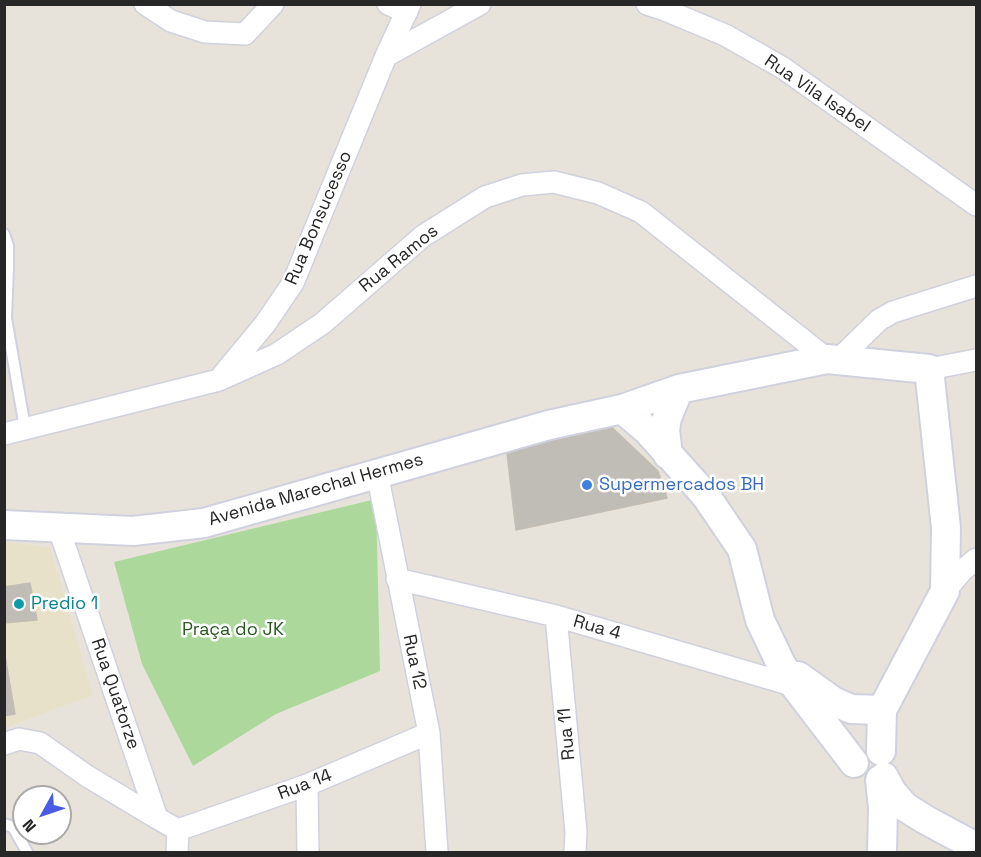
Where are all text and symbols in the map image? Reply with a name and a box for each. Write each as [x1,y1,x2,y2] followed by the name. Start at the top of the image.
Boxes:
[760,51,874,137] street label: Rua Vila Isabel
[281,148,357,288] street label: Rua Bonsucesso
[355,221,443,297] street label: Rua Ramos
[206,449,426,531] street label: Avenida Marechal Hermes
[599,474,764,496] place label: Supermercados BH
[580,478,594,492] marker: Supermercados BH
[31,593,98,615] place label: Predio 1
[12,597,26,611] marker: Predio 1
[571,611,623,645] street label: Rua 4
[182,619,284,641] park label: Praça do JK
[398,632,430,692] street label: Rua 12
[86,636,144,752] street label: Rua Quatorze
[554,707,580,761] street label: Rua 11
[275,765,335,805] street label: Rua 14
[12,785,72,845] north arrow
[18,815,41,836] text: N

